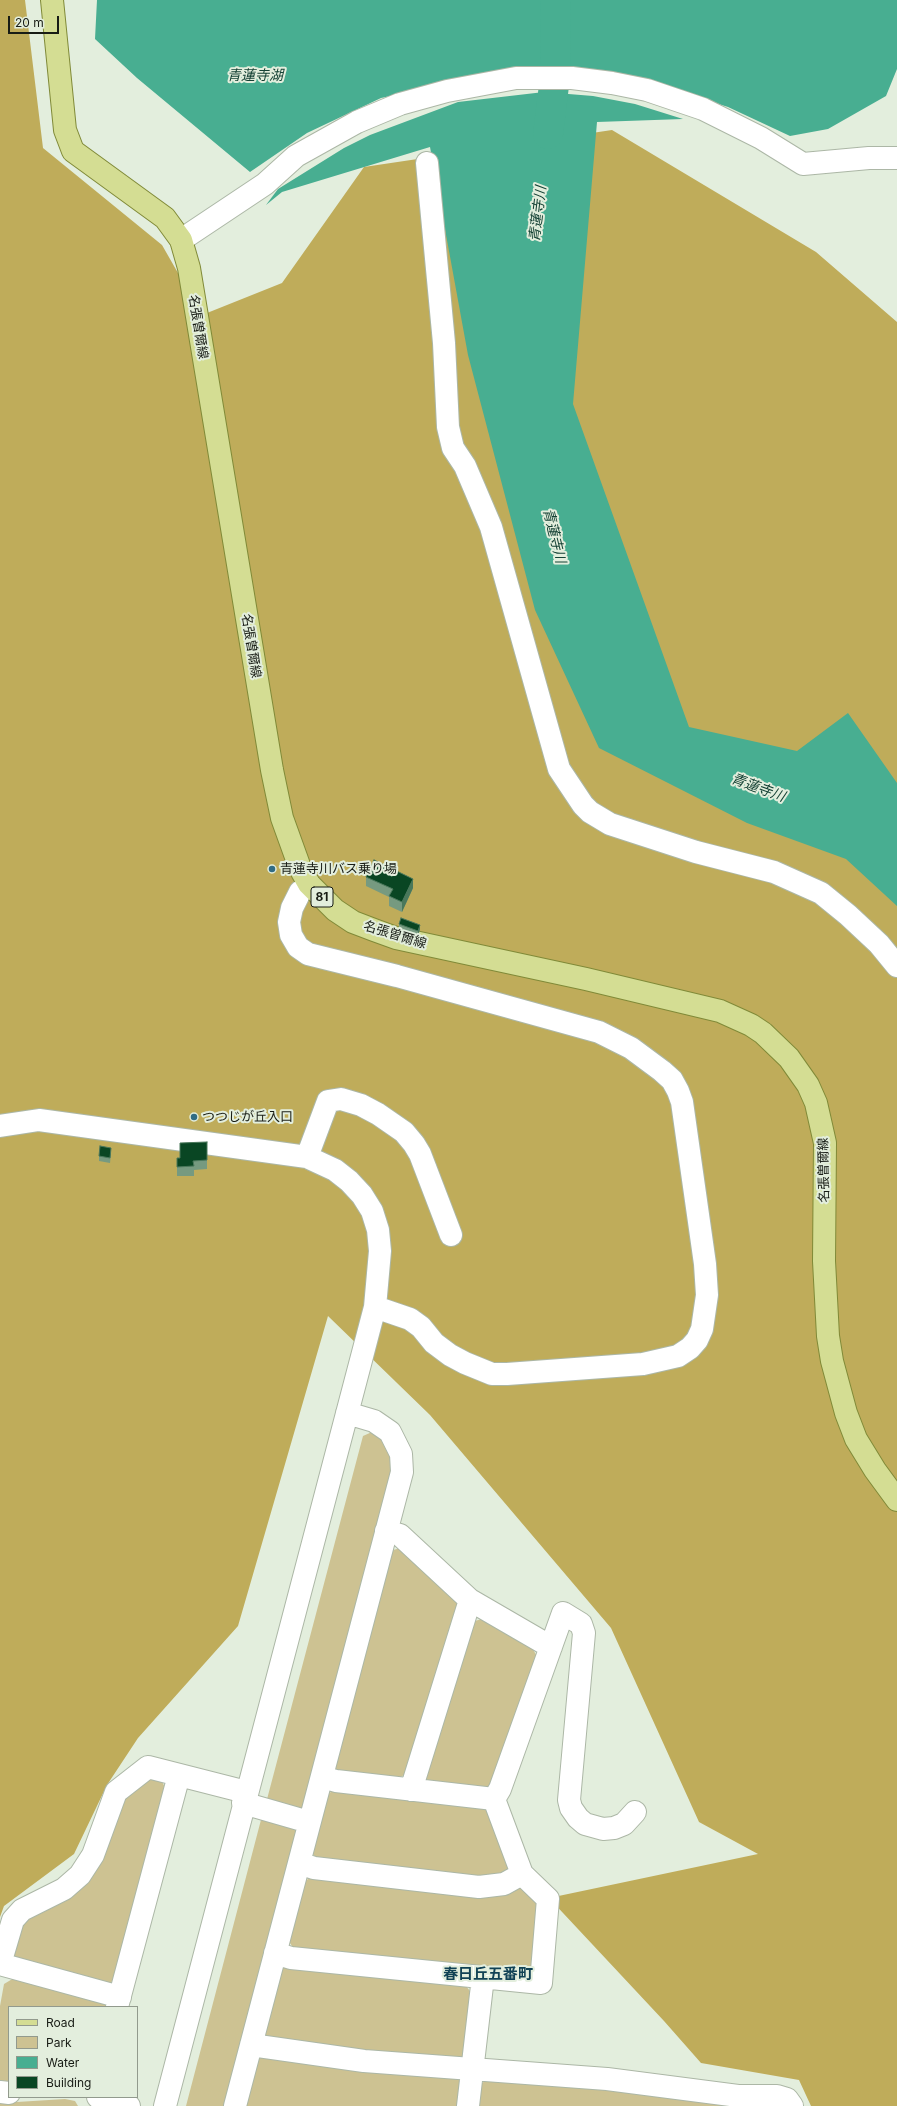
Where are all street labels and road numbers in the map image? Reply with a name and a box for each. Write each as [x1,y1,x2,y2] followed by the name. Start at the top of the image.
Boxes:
[185,294,211,360] street label: 名張曽爾線
[238,613,264,679] street label: 名張曽爾線
[311,887,333,907] road number: 81
[362,918,428,952] street label: 名張曽爾線
[816,1137,832,1203] street label: 名張曽爾線

